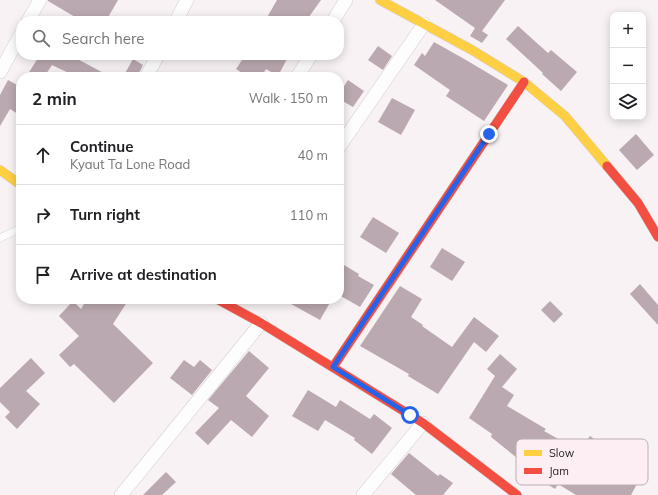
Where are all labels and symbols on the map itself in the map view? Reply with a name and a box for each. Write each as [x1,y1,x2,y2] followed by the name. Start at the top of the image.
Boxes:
[480,125,498,143] route end
[401,406,419,424] route start
[516,439,648,485] legend
[549,446,575,460] text: Slow
[549,464,569,478] text: Jam

